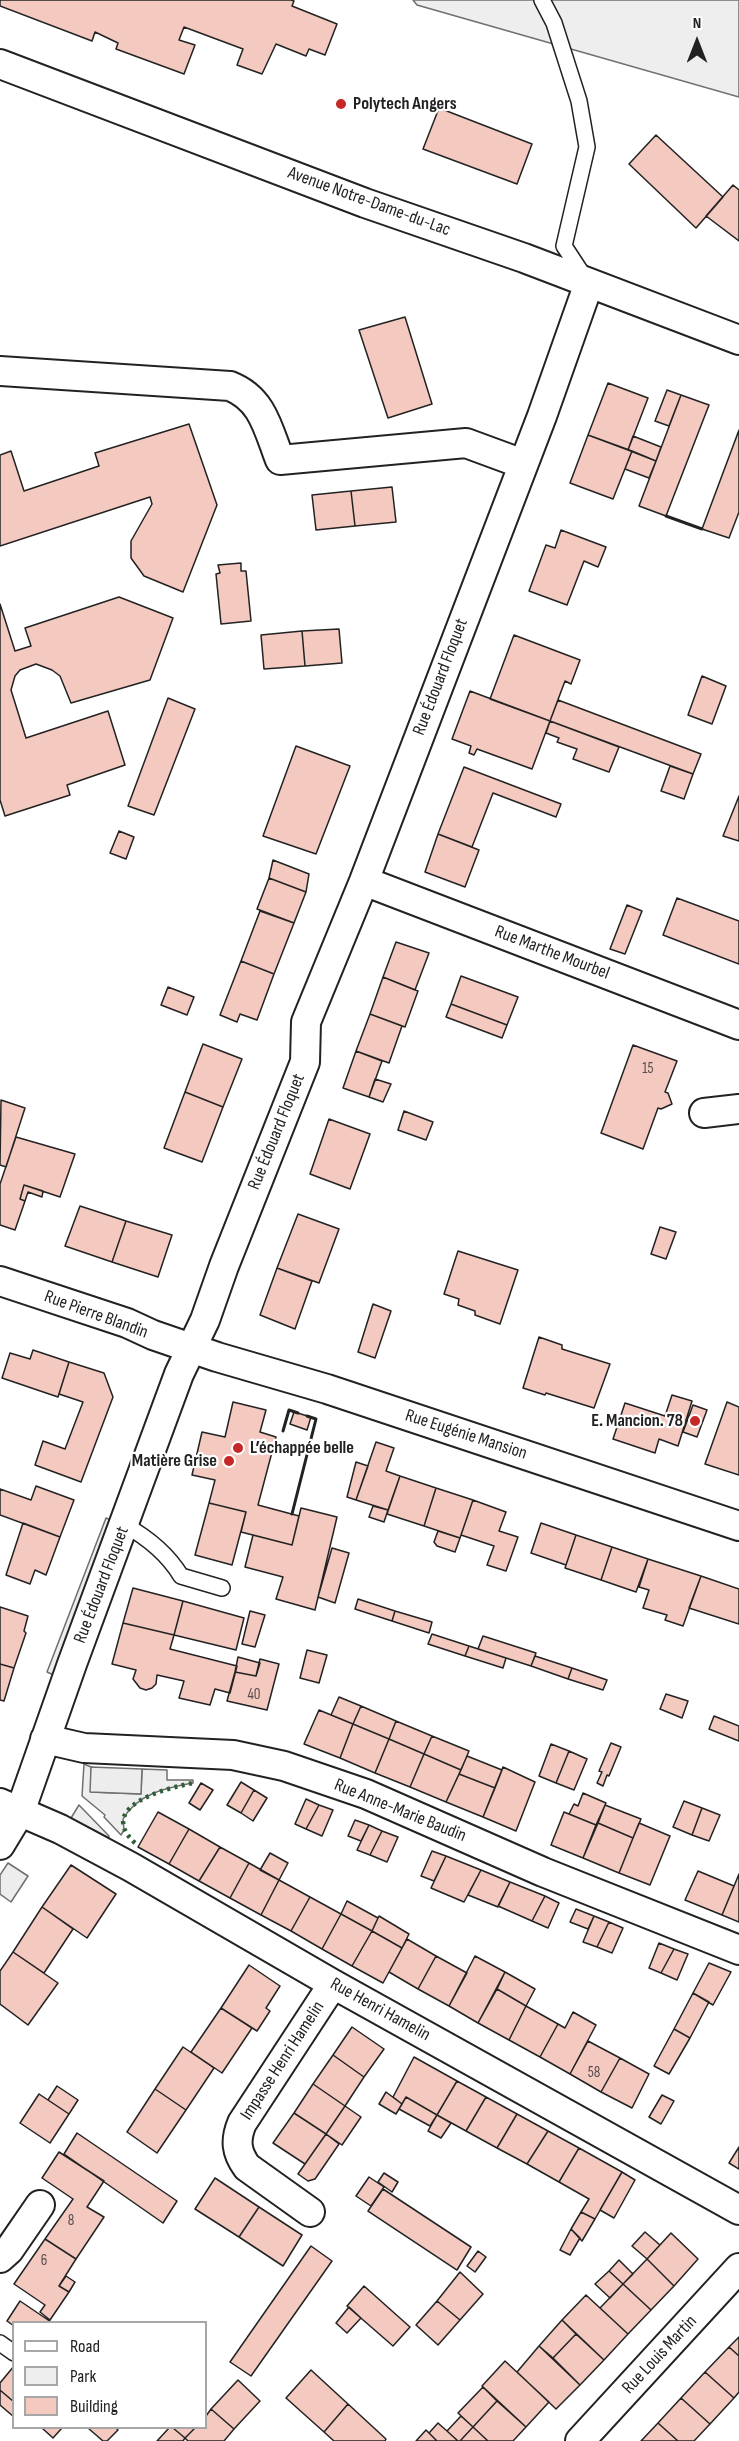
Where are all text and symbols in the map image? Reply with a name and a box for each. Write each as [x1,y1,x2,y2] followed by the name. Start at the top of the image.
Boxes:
[667,12,727,72] north arrow
[693,14,701,33] text: N
[353,93,457,115] place label: Polytech Angers
[334,97,348,111] marker: Polytech Angers
[285,163,453,241] street label: Avenue Notre-Dame-du-Lac
[409,616,473,738] street label: Rue Édouard Floquet
[492,921,612,985] street label: Rue Marthe Mourbel
[642,1060,654,1078] house number: 15
[244,1071,310,1193] street label: Rue Édouard Floquet
[41,1286,151,1344] street label: Rue Pierre Blandin
[402,1405,530,1465] street label: Rue Eugénie Mansion
[591,1410,683,1432] place label: E. Mancion. 78
[688,1414,702,1428] marker: E. Mancion. 78
[250,1437,354,1459] place label: L’échappée belle
[231,1441,245,1455] marker: L’échappée belle
[132,1450,217,1472] place label: Matière Grise
[222,1454,236,1468] marker: Matière Grise
[70,1524,134,1646] street label: Rue Édouard Floquet
[248,1686,260,1704] house number: 40
[331,1775,469,1847] street label: Rue Anne-Marie Baudin
[326,1974,434,2046] street label: Rue Henri Hamelin
[237,1997,329,2125] street label: Impasse Henri Hamelin
[588,2064,600,2082] house number: 58
[68,2212,74,2230] house number: 8
[41,2252,47,2270] house number: 6
[618,2311,702,2399] street label: Rue Louis Martin
[12,2321,207,2429] legend
[70,2336,100,2357] text: Road
[70,2366,96,2387] text: Park
[70,2396,118,2417] text: Building

